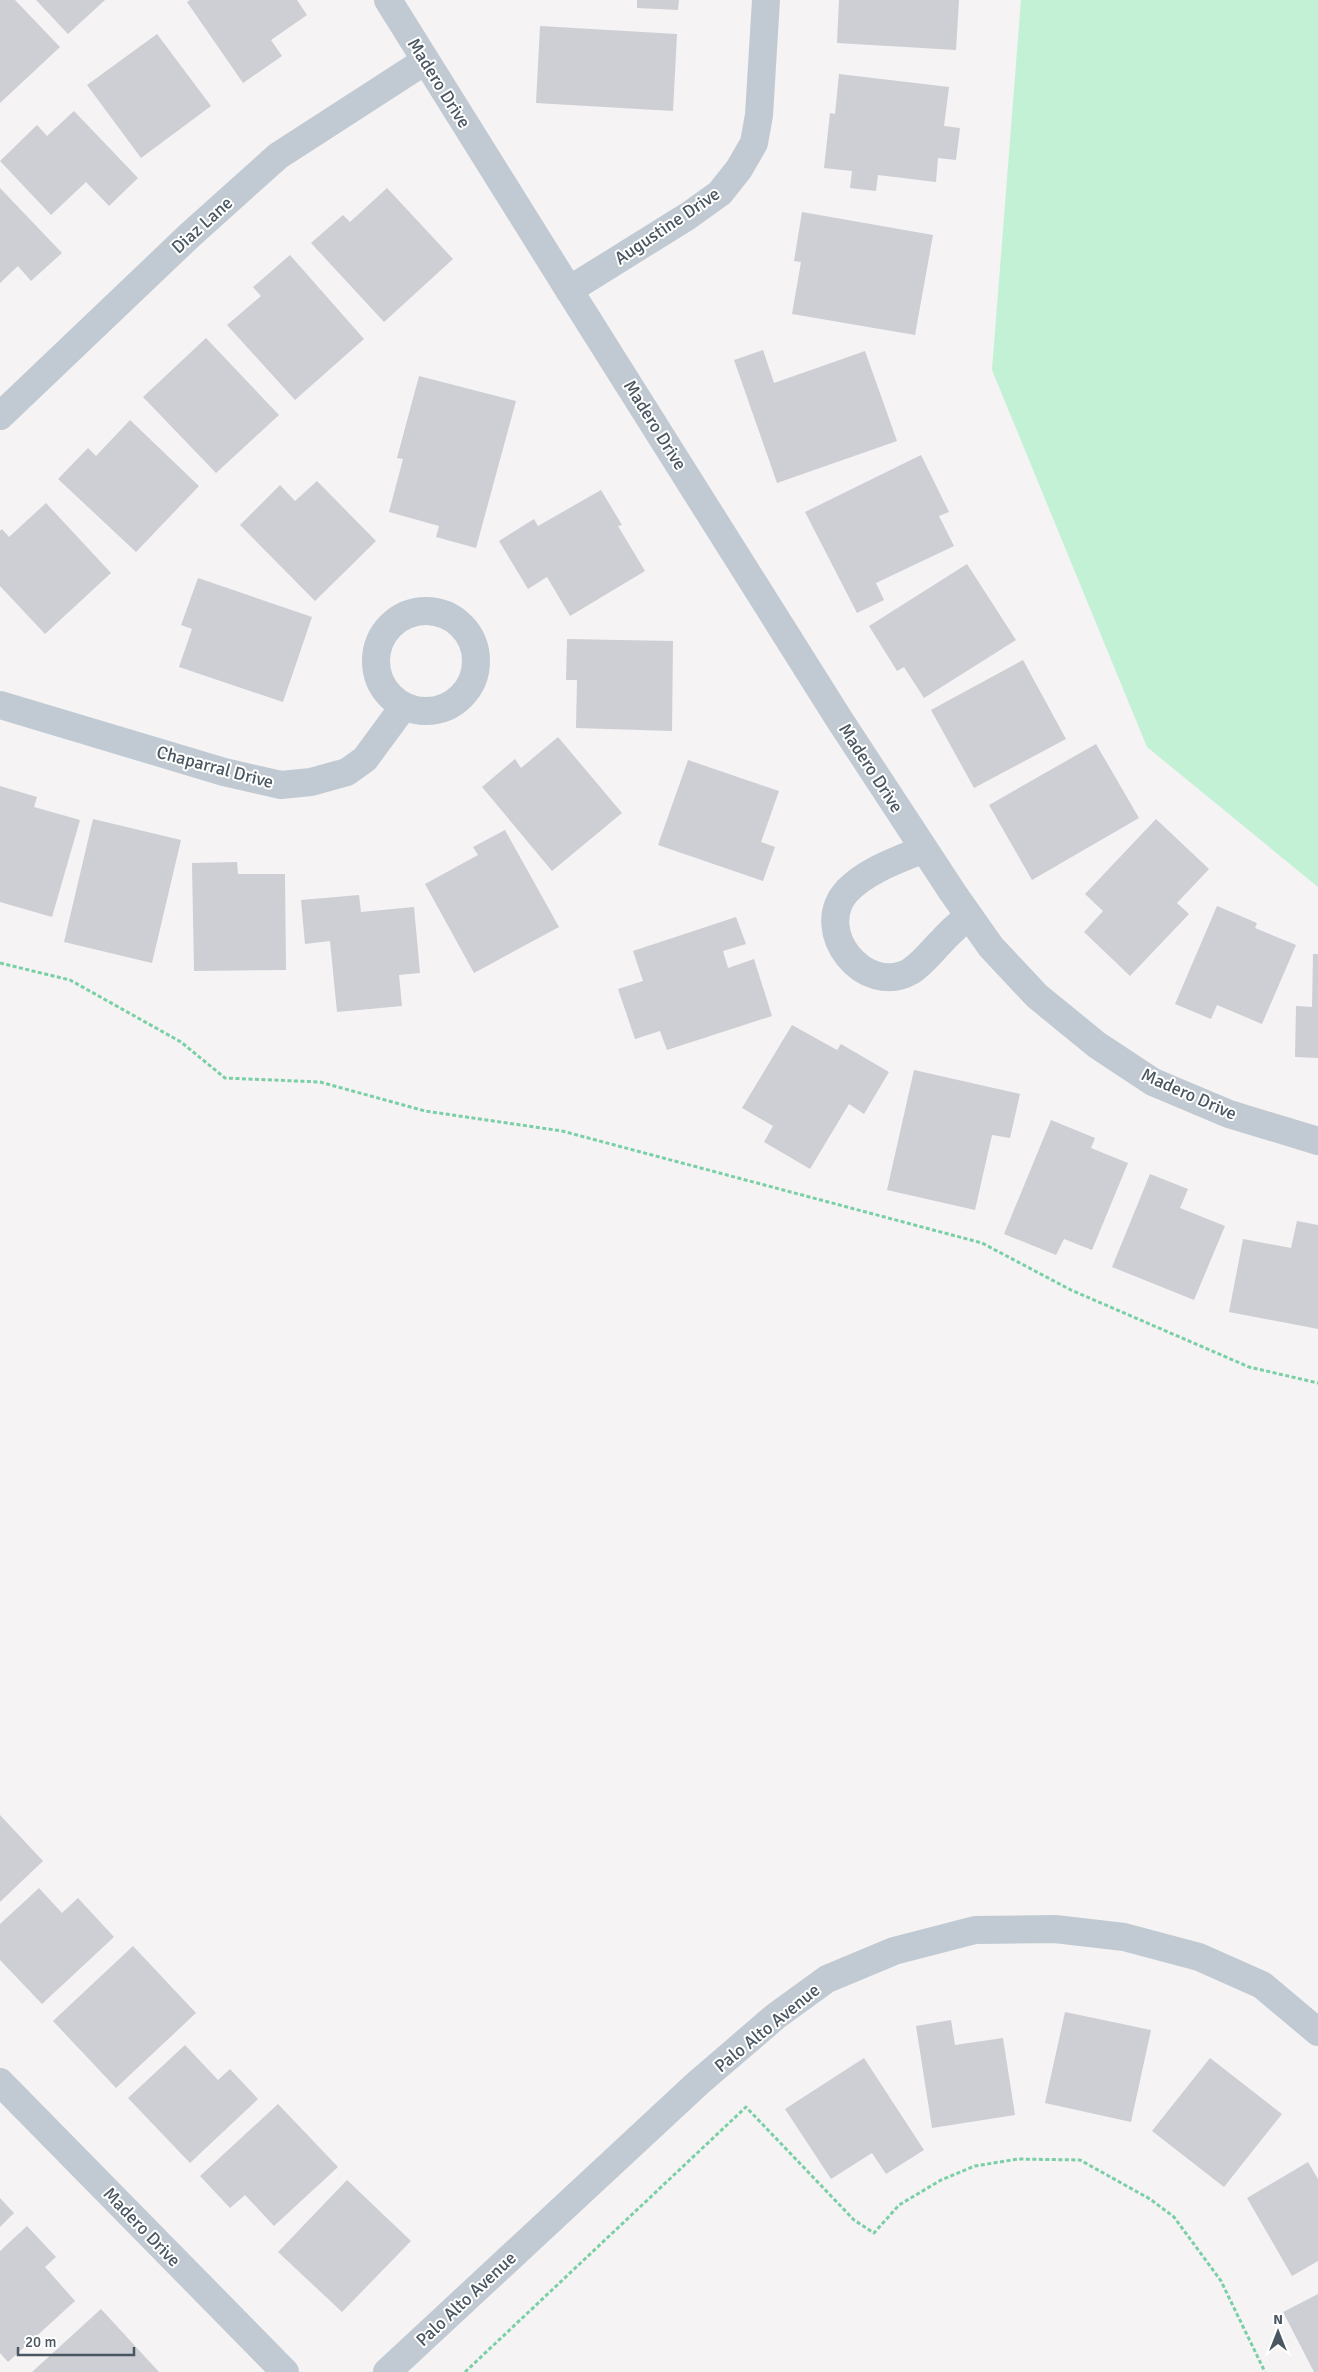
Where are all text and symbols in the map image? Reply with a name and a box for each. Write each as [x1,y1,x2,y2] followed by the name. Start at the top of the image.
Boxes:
[403,34,475,132] street label: Madero Drive
[610,183,724,269] street label: Augustine Drive
[167,192,237,258] street label: Diaz Lane
[619,376,691,474] street label: Madero Drive
[834,719,908,817] street label: Madero Drive
[154,741,276,793] street label: Chaparral Drive
[1138,1063,1240,1125] street label: Madero Drive
[710,1979,824,2077] street label: Palo Alto Avenue
[99,2183,185,2271] street label: Madero Drive
[411,2247,521,2351] street label: Palo Alto Avenue
[1253,2307,1303,2357] north arrow
[1273,2311,1283,2328] text: N
[18,2324,134,2356] scale bar
[25,2333,56,2351] text: 20 m

